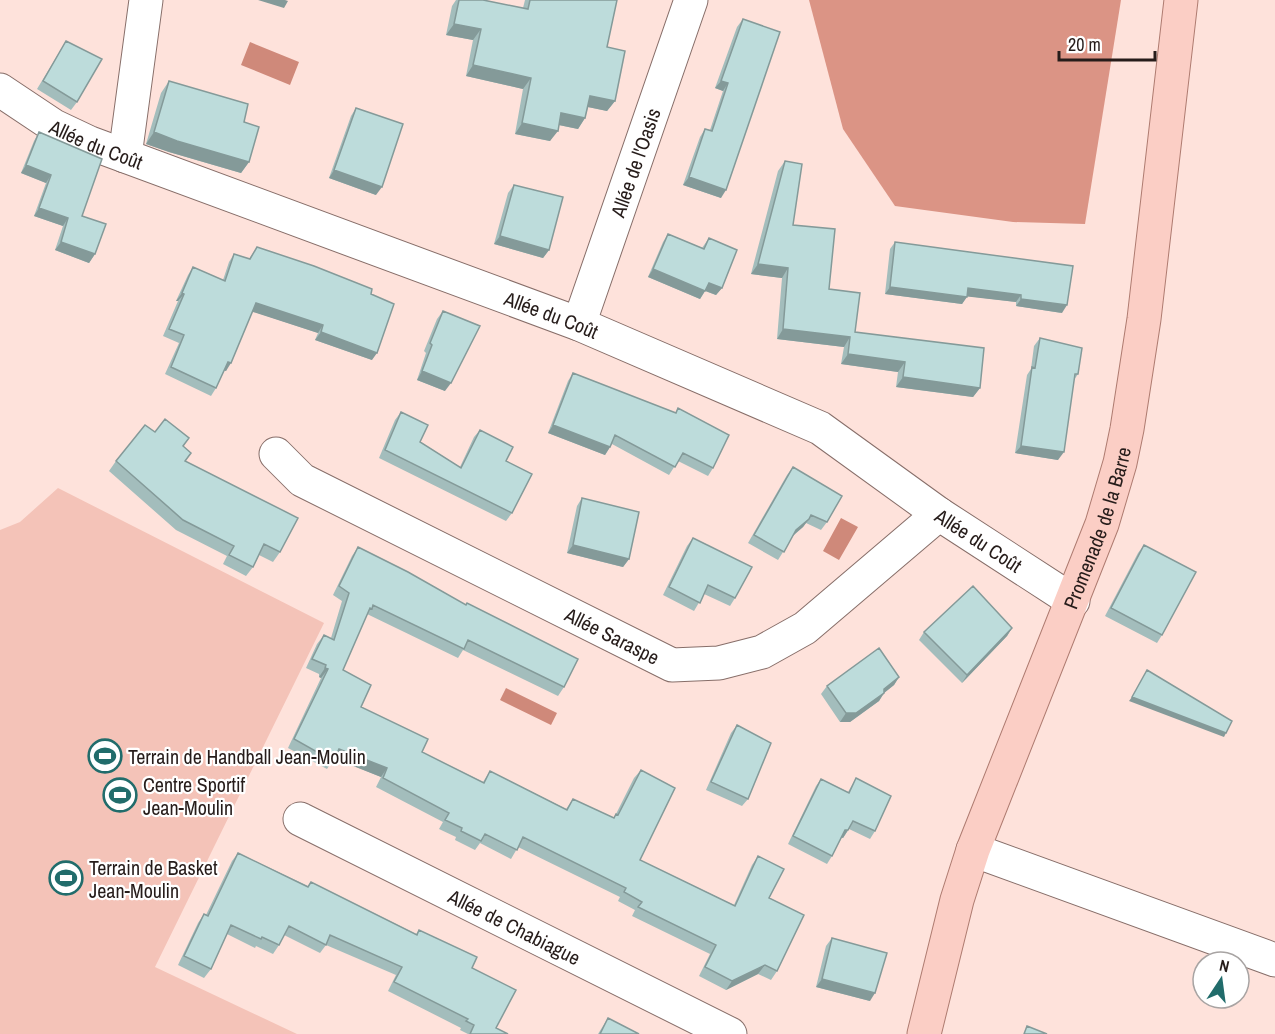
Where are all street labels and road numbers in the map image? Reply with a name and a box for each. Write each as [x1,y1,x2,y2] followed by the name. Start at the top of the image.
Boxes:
[603,104,666,221] street label: Allée de l'Oasis
[44,112,147,175] street label: Allée du Coût
[500,284,603,345] street label: Allée du Coût
[1056,444,1136,613] street label: Promenade de la Barre
[929,501,1028,578] street label: Allée du Coût
[560,600,664,670] street label: Allée Saraspe
[443,882,585,971] street label: Allée de Chabiague

